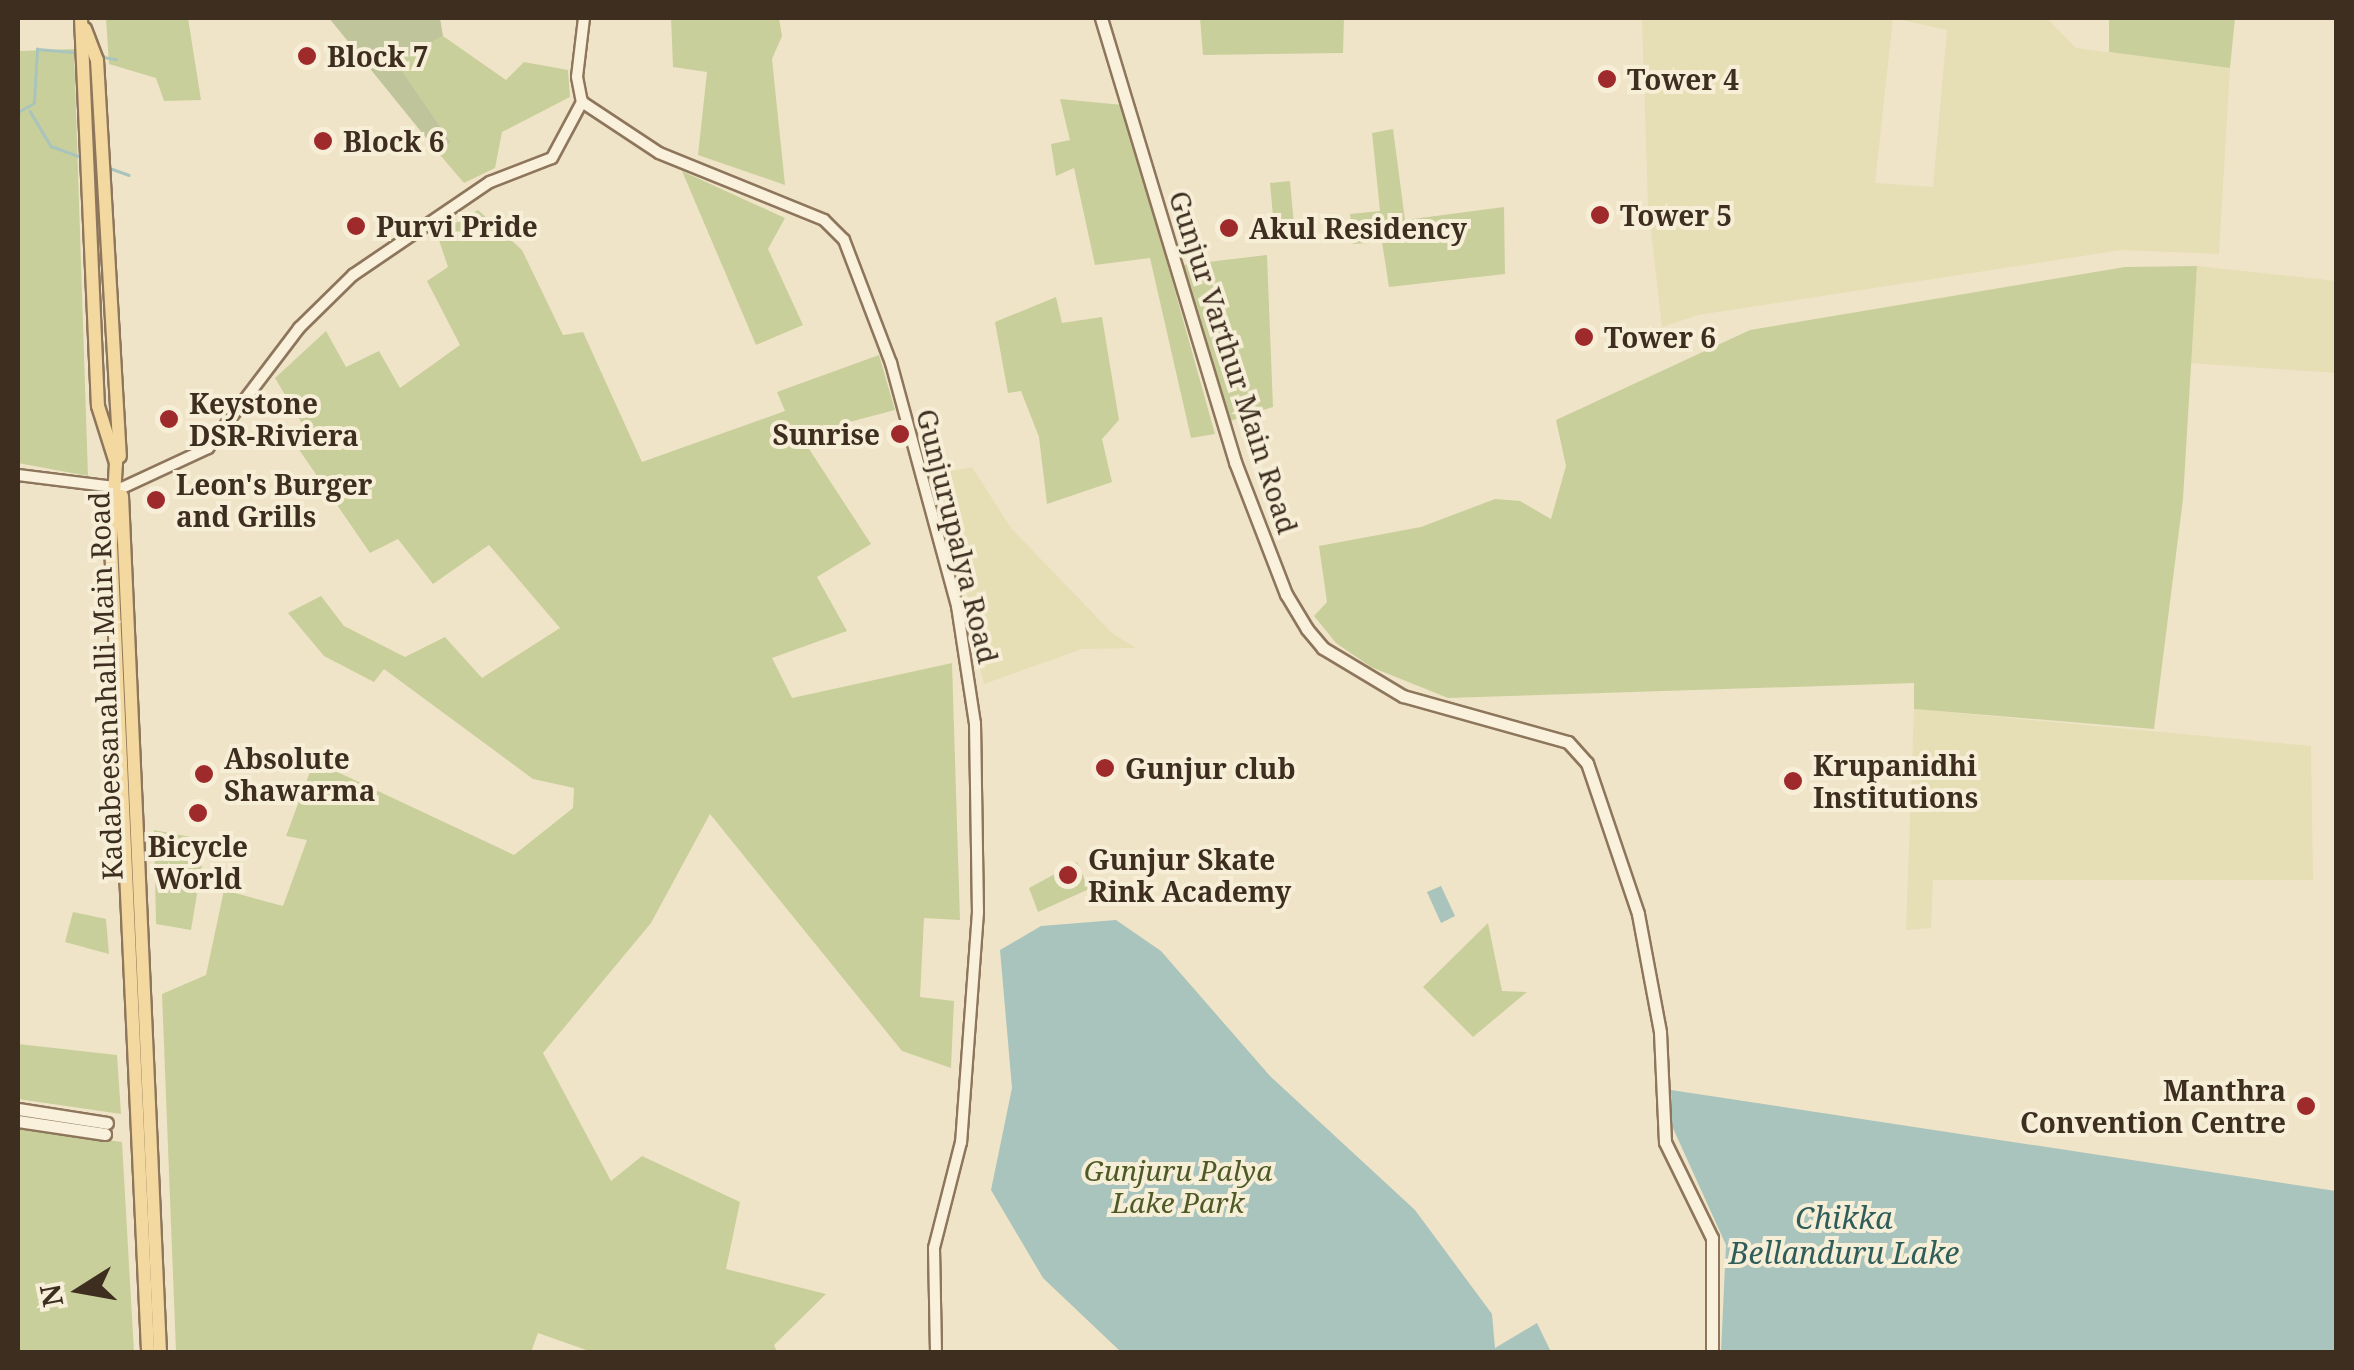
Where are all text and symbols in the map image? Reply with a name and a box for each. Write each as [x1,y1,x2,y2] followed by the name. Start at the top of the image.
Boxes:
[327,39,429,73] place label: Block 7
[296,45,318,67] marker: Block 7
[1627,62,1739,96] place label: Tower 4
[1596,68,1618,90] marker: Tower 4
[343,124,445,158] place label: Block 6
[312,130,334,152] marker: Block 6
[1163,186,1305,538] street label: Gunjur Varthur Main Road
[1620,198,1732,232] place label: Tower 5
[1589,204,1611,226] marker: Tower 5
[376,209,538,243] place label: Purvi Pride
[1249,211,1467,245] place label: Akul Residency
[345,215,367,237] marker: Purvi Pride
[1218,217,1240,239] marker: Akul Residency
[1604,320,1716,354] place label: Tower 6
[1573,326,1595,348] marker: Tower 6
[189,386,359,452] place label: Keystone DSR-Riviera
[910,405,1006,667] street label: Gunjurupalya Road
[158,408,180,430] marker: Keystone DSR-Riviera
[772,417,880,451] place label: Sunrise
[889,423,911,445] marker: Sunrise
[176,467,372,533] place label: Leon's Burger and Grills
[145,489,167,511] marker: Leon's Burger and Grills
[81,491,129,881] street label: Kadabeesanahalli Main Road
[224,741,376,807] place label: Absolute Shawarma
[1813,748,1978,814] place label: Krupanidhi Institutions
[1125,751,1296,785] place label: Gunjur club
[1094,757,1116,779] marker: Gunjur club
[193,763,215,785] marker: Absolute Shawarma
[1782,770,1804,792] marker: Krupanidhi Institutions
[187,802,209,824] marker: Bicycle World
[148,829,248,895] place label: Bicycle World
[1088,842,1291,908] place label: Gunjur Skate Rink Academy
[1057,864,1079,886] marker: Gunjur Skate Rink Academy
[2020,1073,2286,1139] place label: Manthra Convention Centre
[2295,1095,2317,1117] marker: Manthra Convention Centre
[1084,1153,1272,1219] park label: Gunjuru Palya Lake Park
[1729,1200,1959,1270] water label: Chikka Bellanduru Lake
[30,1240,130,1340] north arrow
[30,1281,71,1310] text: N

